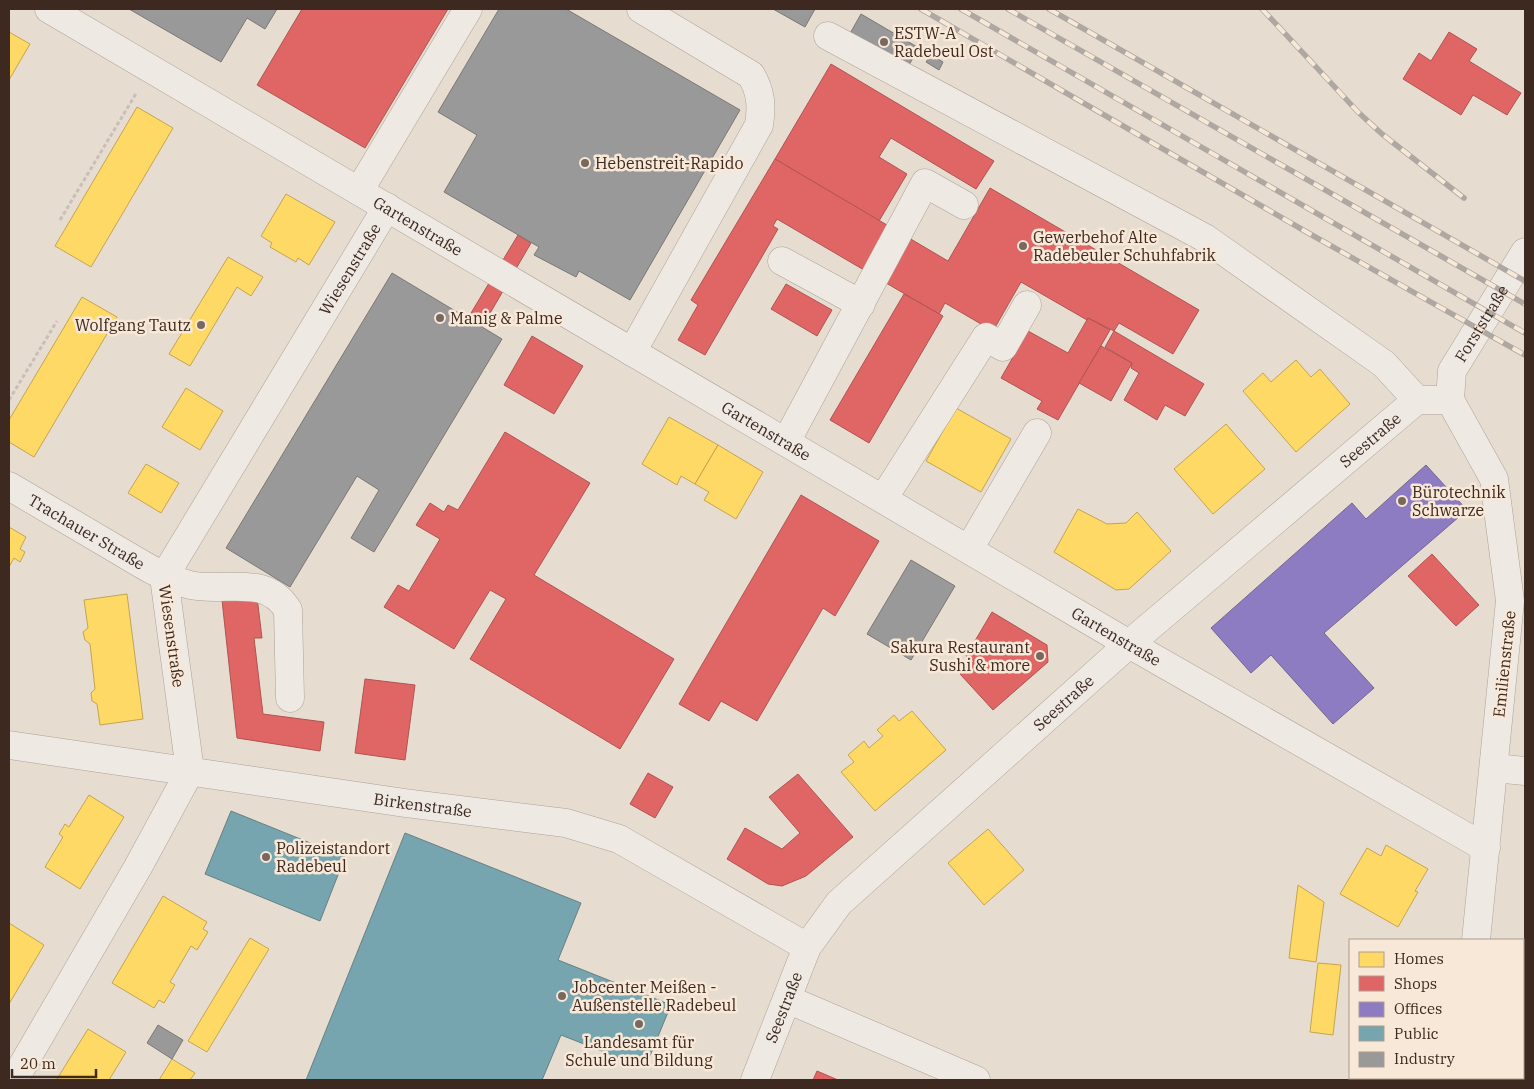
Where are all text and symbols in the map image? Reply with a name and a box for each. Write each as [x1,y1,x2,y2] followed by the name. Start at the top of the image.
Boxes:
[894,23,994,61] place label: ESTW-A Radebeul Ost
[878,36,890,48] marker: ESTW-A Radebeul Ost
[595,153,743,173] place label: Hebenstreit-Rapido
[579,157,591,169] marker: Hebenstreit-Rapido
[370,192,466,260] street label: Gartenstraße
[314,219,385,318] street label: Wiesenstraße
[1033,227,1216,265] place label: Gewerbehof Alte Radebeuler Schuhfabrik
[1017,240,1029,252] marker: Gewerbehof Alte Radebeuler Schuhfabrik
[1450,281,1512,366] street label: Forststraße
[450,308,563,328] place label: Manig & Palme
[434,312,446,324] marker: Manig & Palme
[75,315,191,335] place label: Wolfgang Tautz
[195,319,207,331] marker: Wolfgang Tautz
[718,397,814,465] street label: Gartenstraße
[1335,408,1405,471] street label: Seestraße
[1412,482,1506,520] place label: Bürotechnik Schwarze
[25,490,149,574] street label: Trachauer Straße
[1396,495,1408,507] marker: Bürotechnik Schwarze
[155,583,189,689] street label: Wiesenstraße
[1068,602,1165,670] street label: Gartenstraße
[1488,610,1520,718] street label: Emilienstraße
[891,637,1030,675] place label: Sakura Restaurant Sushi & more
[1034,650,1046,662] marker: Sakura Restaurant Sushi & more
[1029,670,1098,735] street label: Seestraße
[372,789,473,821] street label: Birkenstraße
[276,838,390,876] place label: Polizeistandort Radebeul
[260,851,272,863] marker: Polizeistandort Radebeul
[1349,939,1524,1079] legend
[1394,949,1444,968] text: Homes
[761,969,806,1046] street label: Seestraße
[1394,974,1437,993] text: Shops
[572,977,737,1015] place label: Jobcenter Meißen - Außenstelle Radebeul
[556,990,568,1002] marker: Jobcenter Meißen - Außenstelle Radebeul
[1394,999,1442,1018] text: Offices
[633,1018,645,1030] marker: Landesamt für Schule und Bildung
[1394,1024,1439,1043] text: Public
[565,1032,713,1070] place label: Landesamt für Schule und Bildung
[12,1046,96,1078] scale bar
[1394,1049,1455,1068] text: Industry
[20,1054,56,1073] text: 20 m

